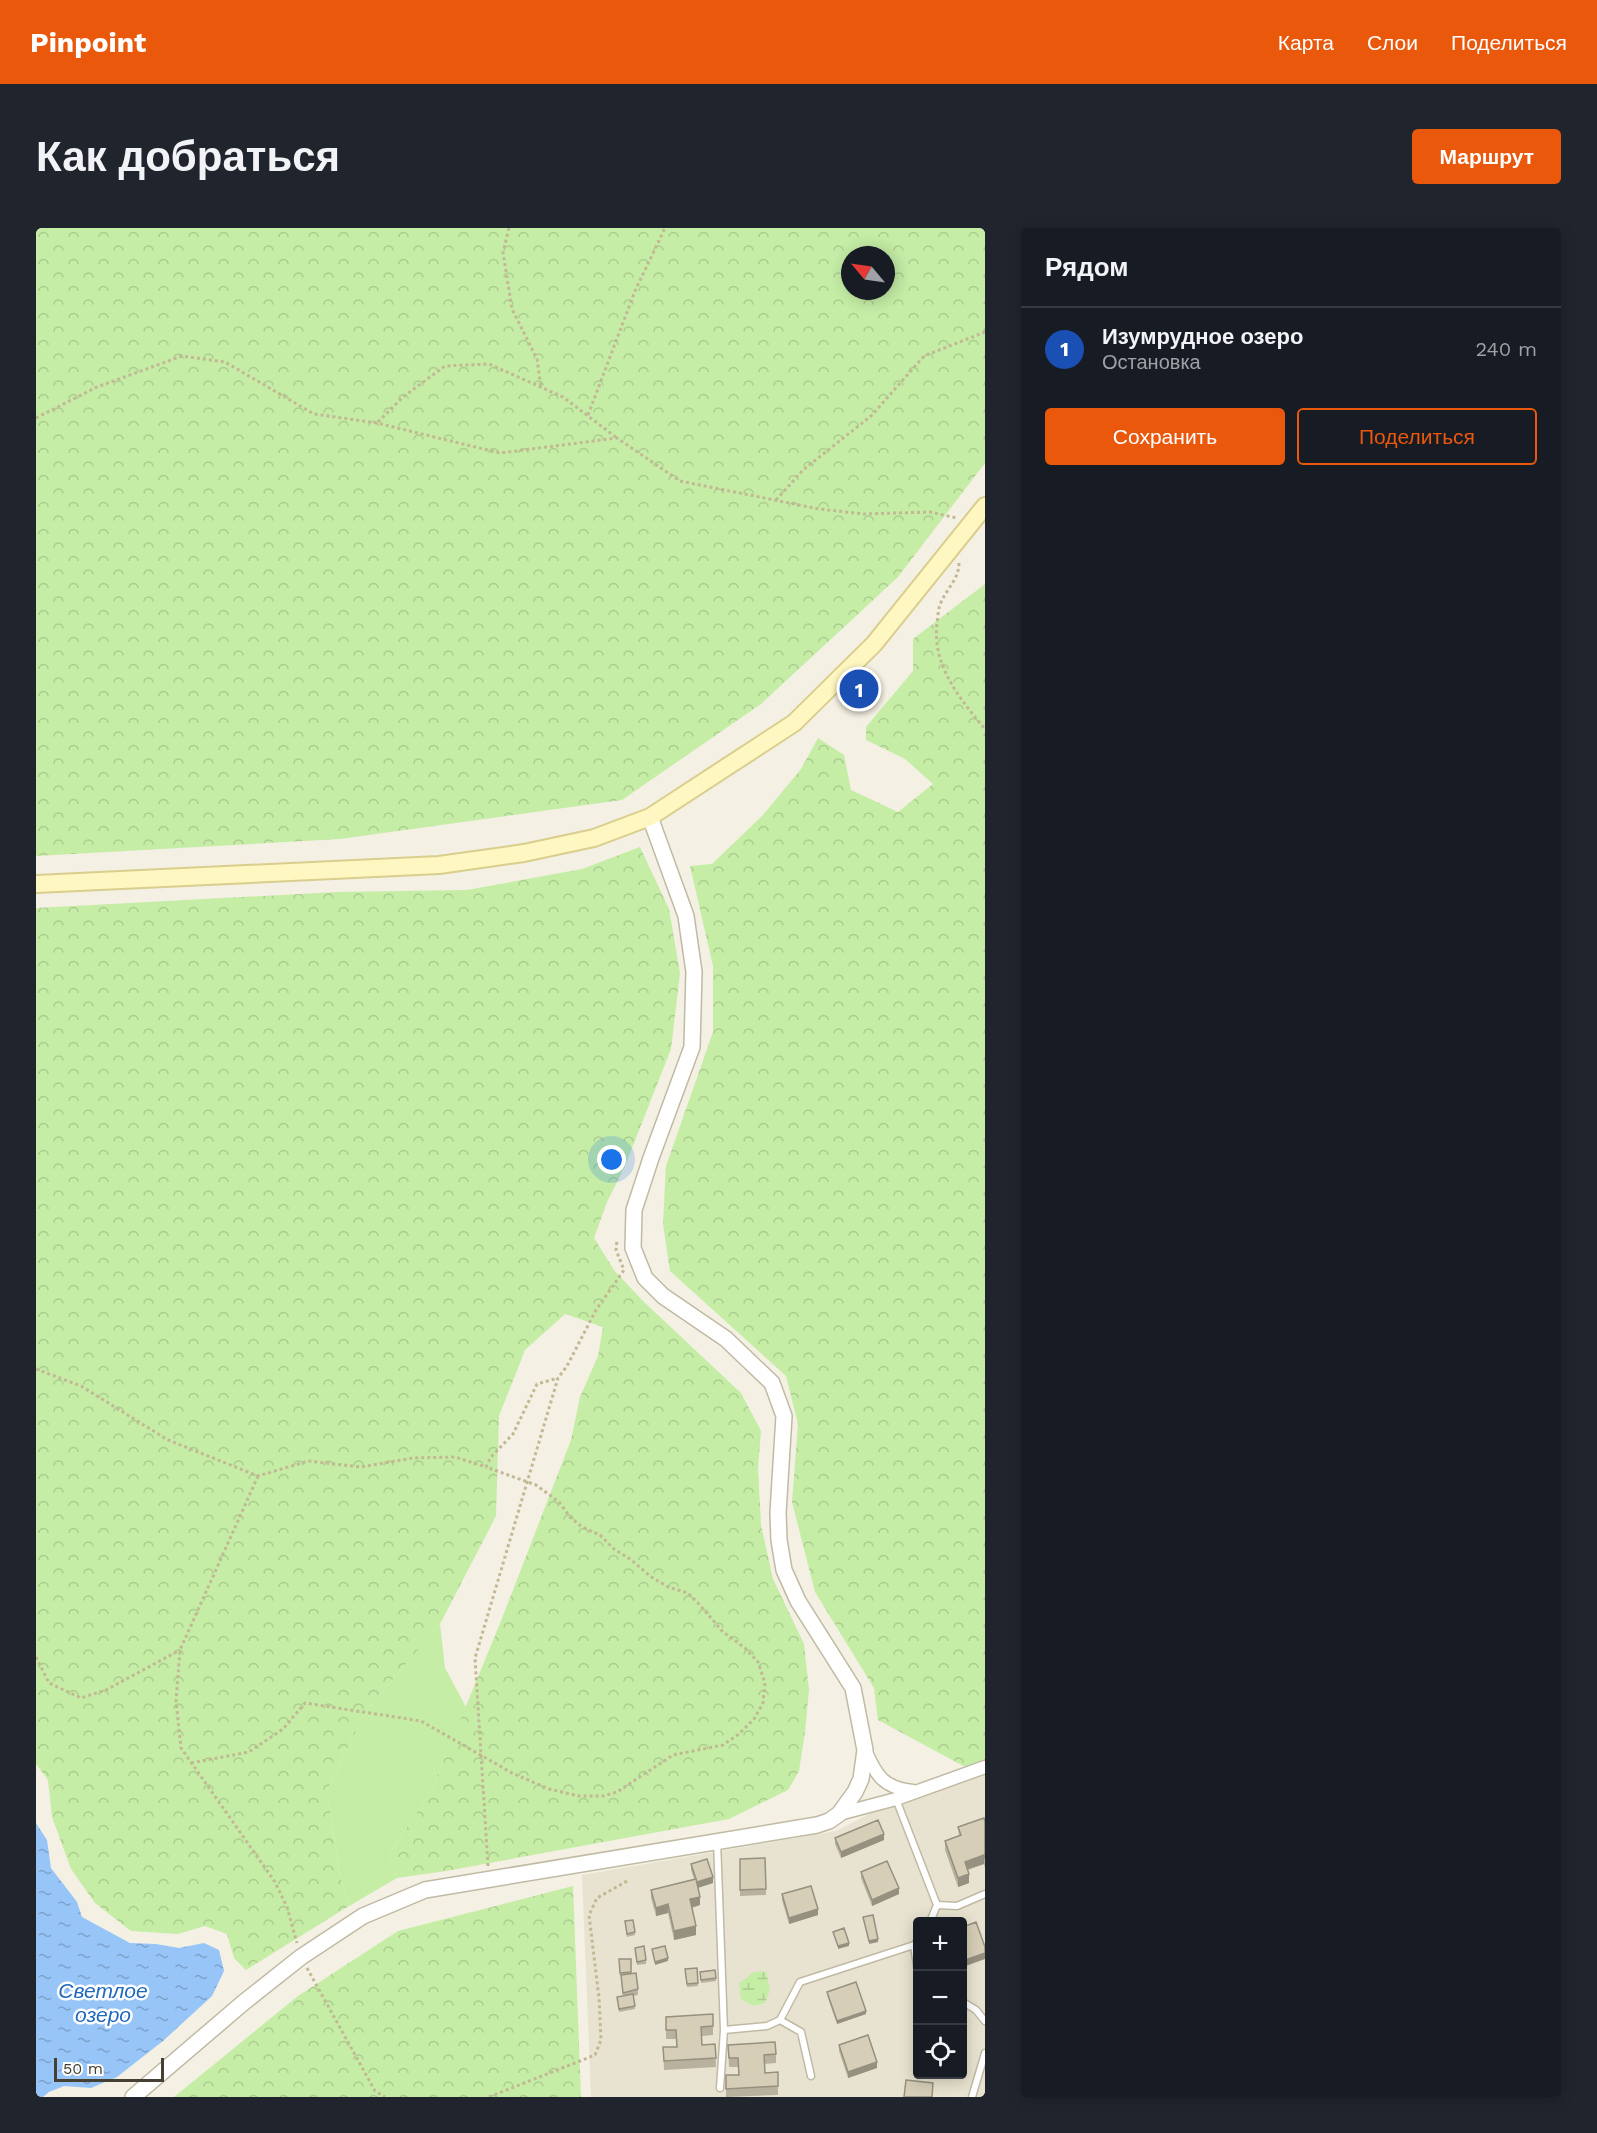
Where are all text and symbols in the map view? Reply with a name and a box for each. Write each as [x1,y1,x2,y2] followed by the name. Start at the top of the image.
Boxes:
[30,26,146,59] text: Pinpoint
[1278,30,1334,55] text: Карта
[1367,30,1418,55] text: Слои
[1451,30,1567,55] text: Поделиться
[1412,129,1561,184] button: Маршрут
[36,132,340,181] text: Как добраться
[841,246,895,300] north arrow
[1045,252,1128,282] text: Рядом
[1102,324,1303,349] text: Изумрудное озеро
[1060,337,1069,361] text: 1
[1475,337,1537,361] text: 240 m
[1102,350,1201,374] text: Остановка
[1045,408,1285,465] button: Сохранить
[1297,408,1537,465] button: Поделиться
[840,666,878,712] pin: 1
[597,1145,626,1174] your location
[913,1917,967,2079] map controls
[913,1917,967,1971] button: +
[913,1971,967,2025] button: −
[58,1978,148,2027] water label: Светлое озеро
[913,2025,967,2079] button: locate
[54,2055,164,2082] scale bar
[63,2059,103,2078] text: 50 m

